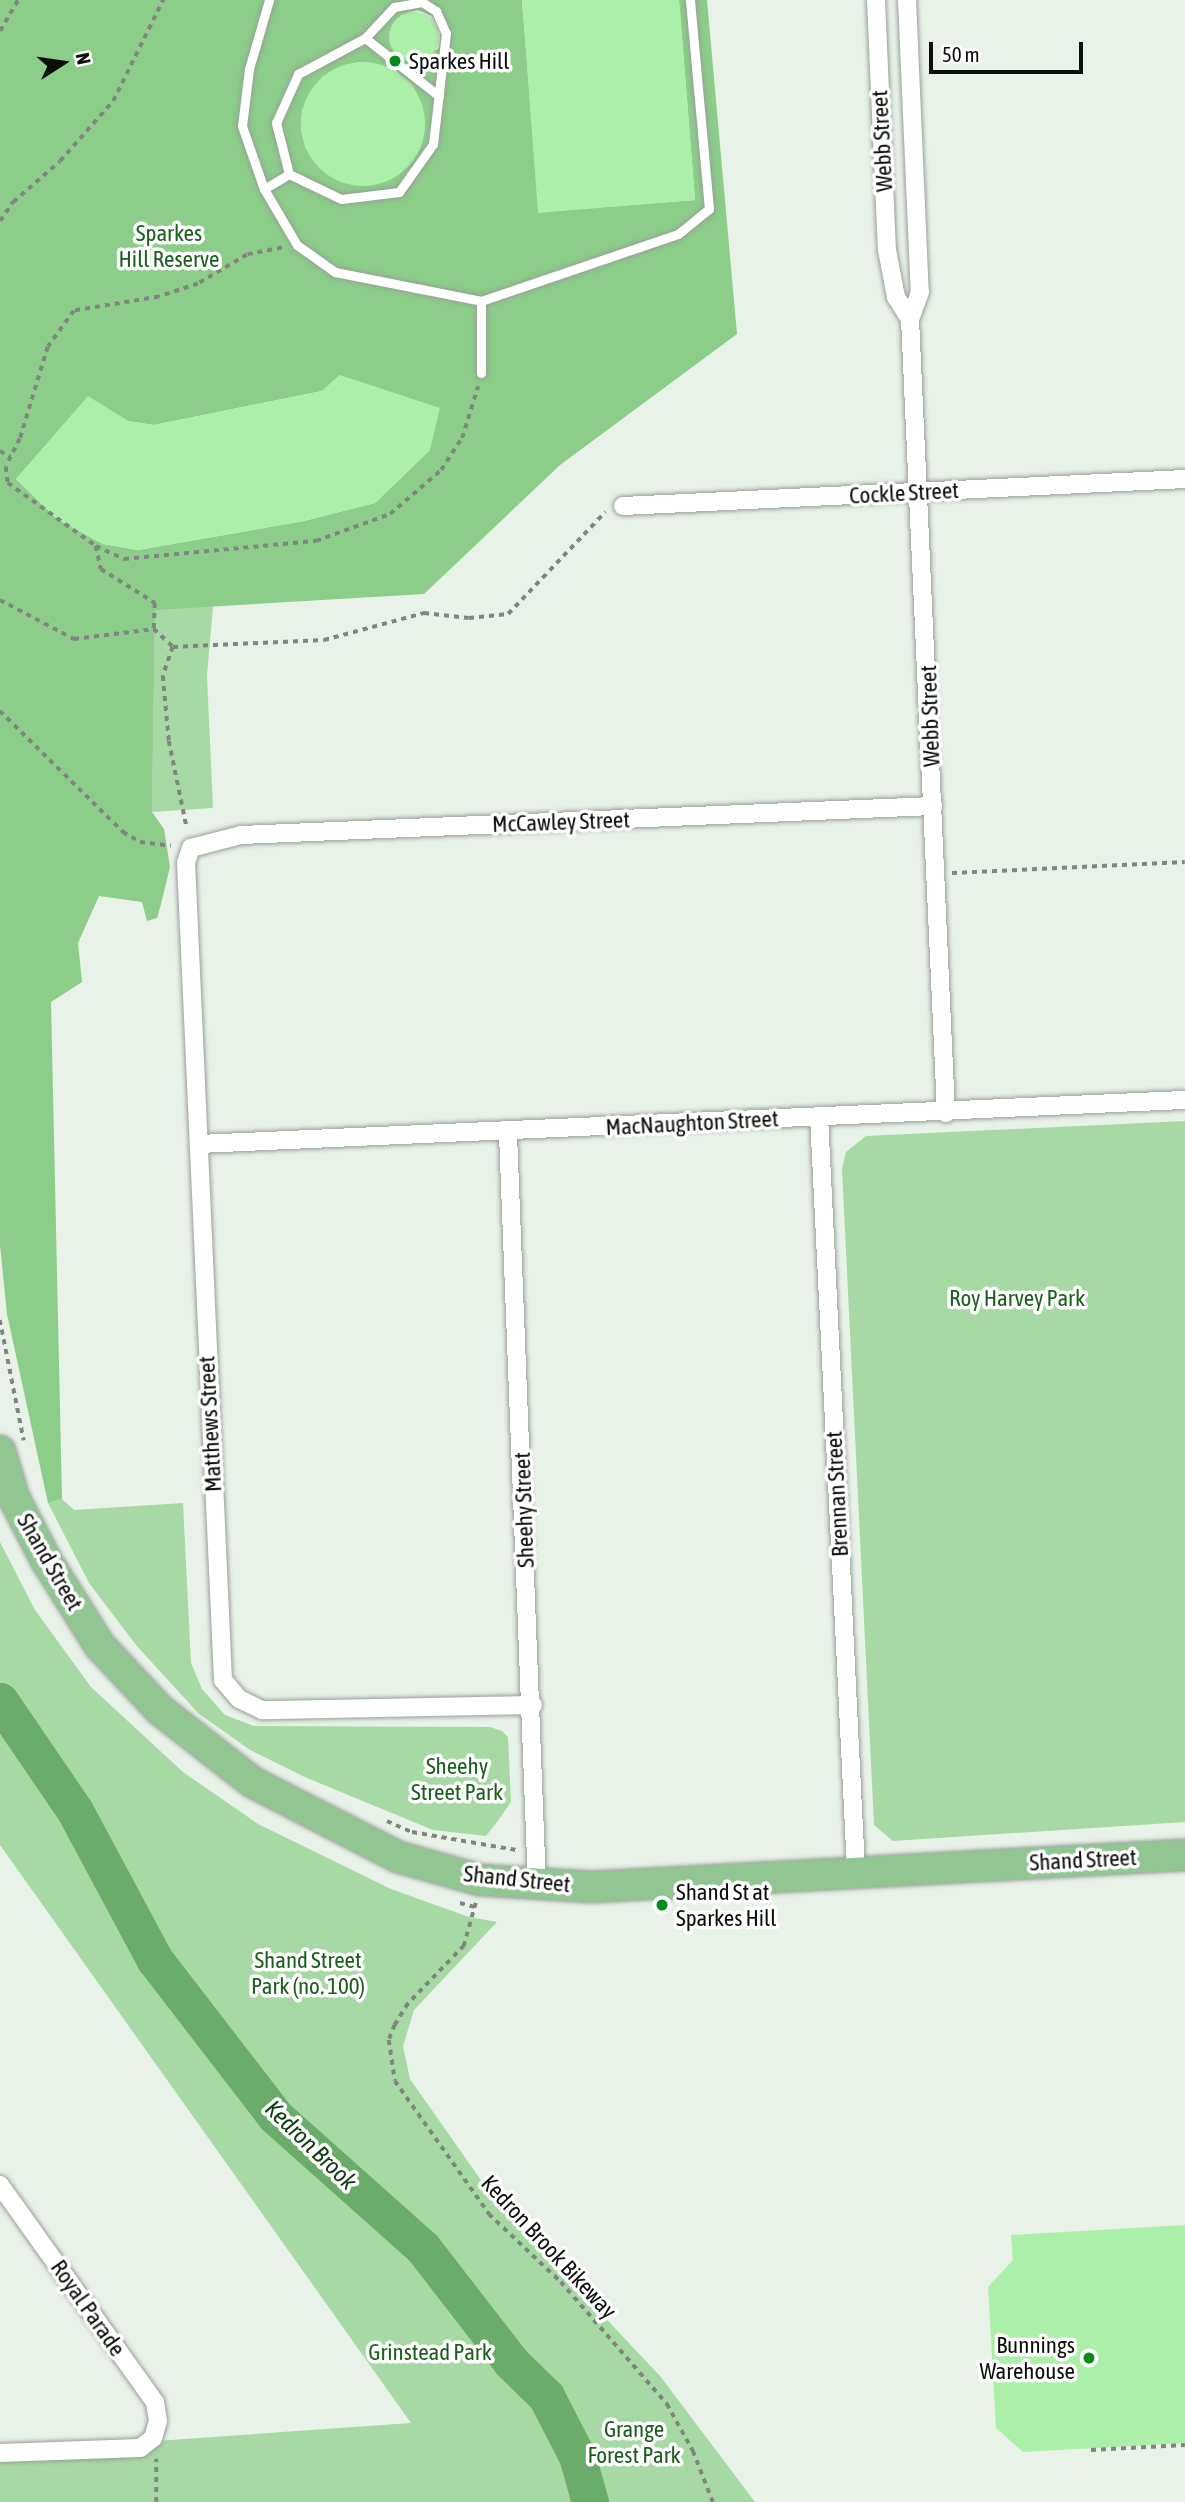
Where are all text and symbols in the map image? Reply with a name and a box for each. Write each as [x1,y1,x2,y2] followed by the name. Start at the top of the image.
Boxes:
[28,28,98,98] north arrow
[933,28,1087,72] scale bar
[942,42,980,66] text: 50 m
[409,47,509,75] place label: Sparkes Hill
[72,51,95,66] text: N
[387,53,403,69] marker: Sparkes Hill
[866,89,898,193] street label: Webb Street
[119,219,219,273] park label: Sparkes Hill Reserve
[848,476,960,510] street label: Cockle Street
[914,665,946,767] street label: Webb Street
[492,806,630,838] street label: McCawley Street
[605,1105,779,1141] street label: MacNaughton Street
[949,1284,1085,1312] park label: Roy Harvey Park
[193,1355,227,1493] street label: Matthews Street
[820,1430,854,1558] street label: Brennan Street
[508,1452,540,1568] street label: Sheehy Street
[11,1509,89,1615] street label: Shand Street
[411,1752,503,1806] park label: Sheehy Street Park
[1029,1843,1137,1877] street label: Shand Street
[462,1860,572,1898] street label: Shand Street
[676,1878,776,1932] place label: Shand St at Sparkes Hill
[654,1897,670,1913] marker: Shand St at Sparkes Hill
[251,1946,365,2000] park label: Shand Street Park (no. 100)
[259,2094,363,2196] water label: Kedron Brook
[475,2169,623,2325] street label: Kedron Brook Bikeway
[45,2255,131,2361] street label: Royal Parade
[979,2331,1075,2385] place label: Bunnings Warehouse
[368,2338,492,2366] park label: Grinstead Park
[1081,2350,1097,2366] marker: Bunnings Warehouse
[587,2415,681,2469] park label: Grange Forest Park

